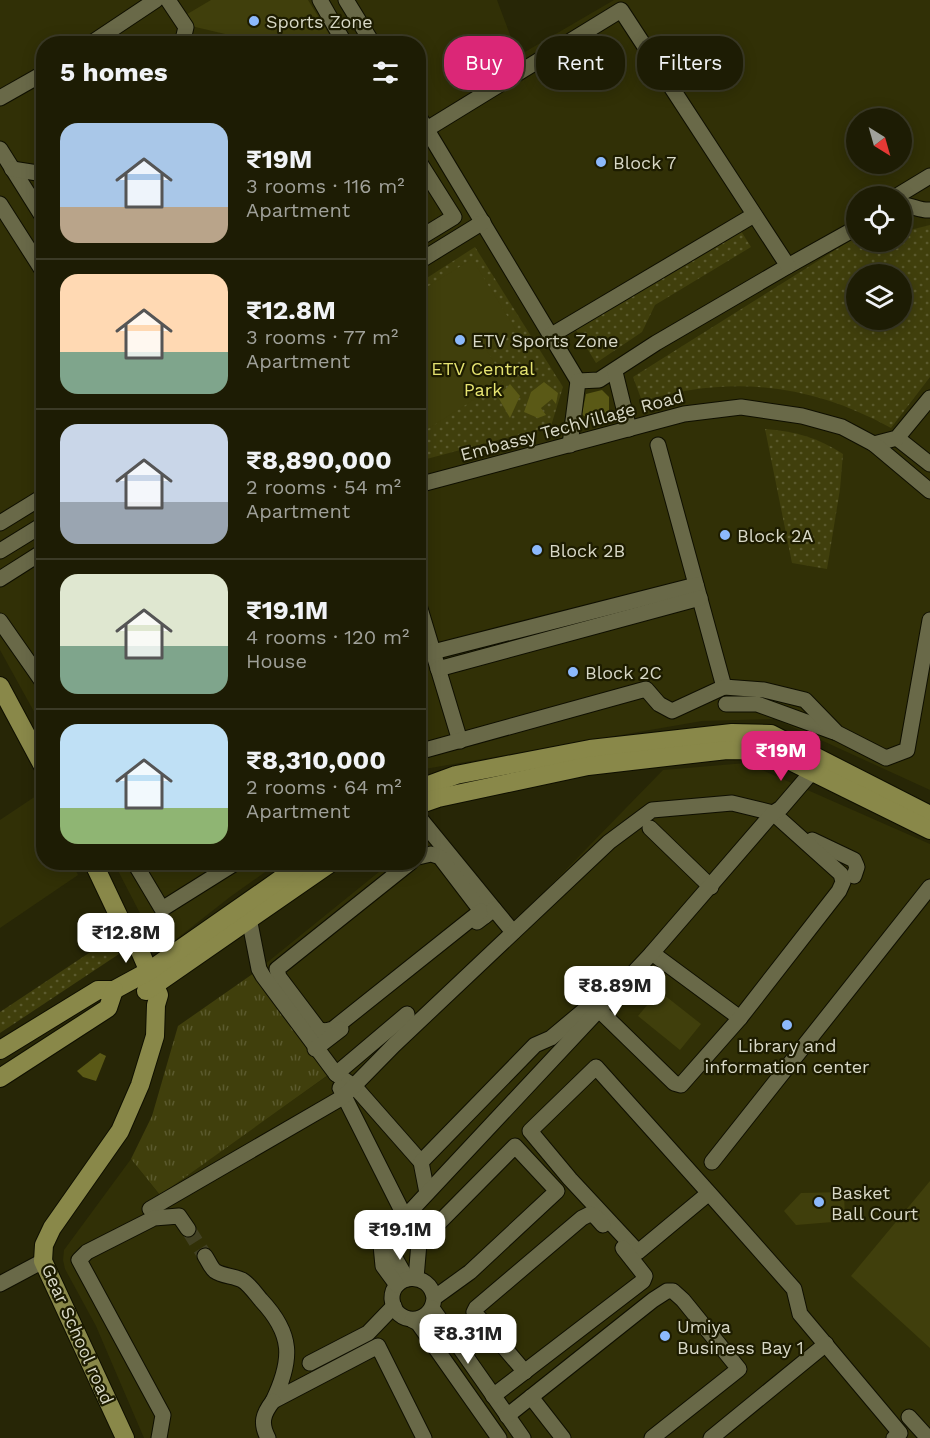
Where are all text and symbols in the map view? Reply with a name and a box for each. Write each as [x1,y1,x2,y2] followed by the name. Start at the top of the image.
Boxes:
[266,11,373,32] place label: Sports Zone
[247,14,261,28] marker: Sports Zone
[444,36,524,90] chip: Buy
[536,36,625,90] chip: Rent
[637,36,743,90] chip: Filters
[369,56,402,89] icon: filters
[60,57,168,87] text: 5 homes
[846,108,912,174] north arrow
[846,108,912,330] map controls
[246,144,313,174] text: ₹19M
[108,147,180,219] icon: home
[613,152,676,173] place label: Block 7
[594,155,608,169] marker: Block 7
[246,174,405,198] text: 3 rooms · 116 m²
[846,186,912,252] button: locate
[246,198,350,222] text: Apartment
[846,264,912,330] button: layers
[246,295,336,325] text: ₹12.8M
[108,298,180,370] icon: home
[246,325,398,349] text: 3 rooms · 77 m²
[472,330,618,351] place label: ETV Sports Zone
[453,333,467,347] marker: ETV Sports Zone
[246,349,350,373] text: Apartment
[431,358,535,400] park label: ETV Central Park
[458,385,686,465] street label: Embassy TechVillage Road
[246,445,392,475] text: ₹8,890,000
[108,448,180,520] icon: home
[246,475,401,499] text: 2 rooms · 54 m²
[246,499,350,523] text: Apartment
[737,525,814,546] place label: Block 2A
[718,528,732,542] marker: Block 2A
[549,540,625,561] place label: Block 2B
[530,543,544,557] marker: Block 2B
[246,595,328,625] text: ₹19.1M
[108,598,180,670] icon: home
[246,625,409,649] text: 4 rooms · 120 m²
[246,649,307,673] text: House
[585,662,662,683] place label: Block 2C
[566,665,580,679] marker: Block 2C
[745,731,817,782] pin: ₹19M
[755,738,807,762] text: ₹19M
[246,745,386,775] text: ₹8,310,000
[108,748,180,820] icon: home
[246,775,402,799] text: 2 rooms · 64 m²
[246,799,350,823] text: Apartment
[77,913,175,964] pin: ₹12.8M
[91,920,161,944] text: ₹12.8M
[566,966,664,1017] pin: ₹8.89M
[578,973,652,997] text: ₹8.89M
[780,1018,794,1032] marker: Library and information center
[705,1035,869,1077] place label: Library and information center
[831,1182,919,1224] place label: Basket Ball Court
[812,1195,826,1209] marker: Basket Ball Court
[351,1210,449,1261] pin: ₹19.1M
[368,1217,432,1241] text: ₹19.1M
[38,1261,118,1407] street label: Gear School road
[419,1314,517,1365] pin: ₹8.31M
[677,1316,804,1358] place label: Umiya Business Bay 1
[433,1321,503,1345] text: ₹8.31M
[658,1329,672,1343] marker: Umiya Business Bay 1

